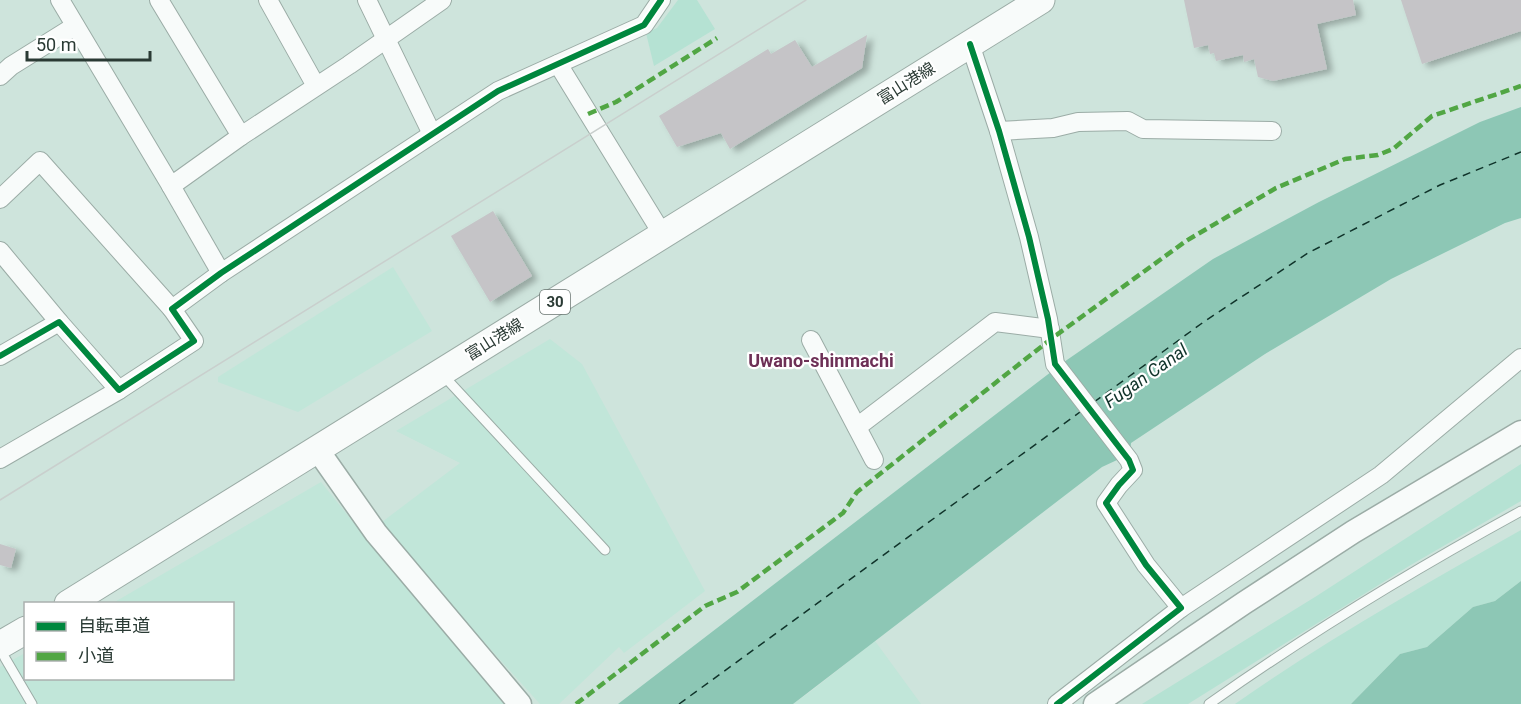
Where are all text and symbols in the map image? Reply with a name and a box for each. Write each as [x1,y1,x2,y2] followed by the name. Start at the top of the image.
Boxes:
[27,24,150,62] scale bar
[36,34,76,55] text: 50 m
[874,58,938,108] street label: 富山港線
[540,290,570,314] road number: 30
[462,314,526,364] street label: 富山港線
[1100,339,1192,412] water label: Fugan Canal
[748,350,894,371] district label: Uwano-shinmachi
[24,602,234,680] legend
[78,615,150,636] text: 自転車道
[78,645,114,666] text: 小道

